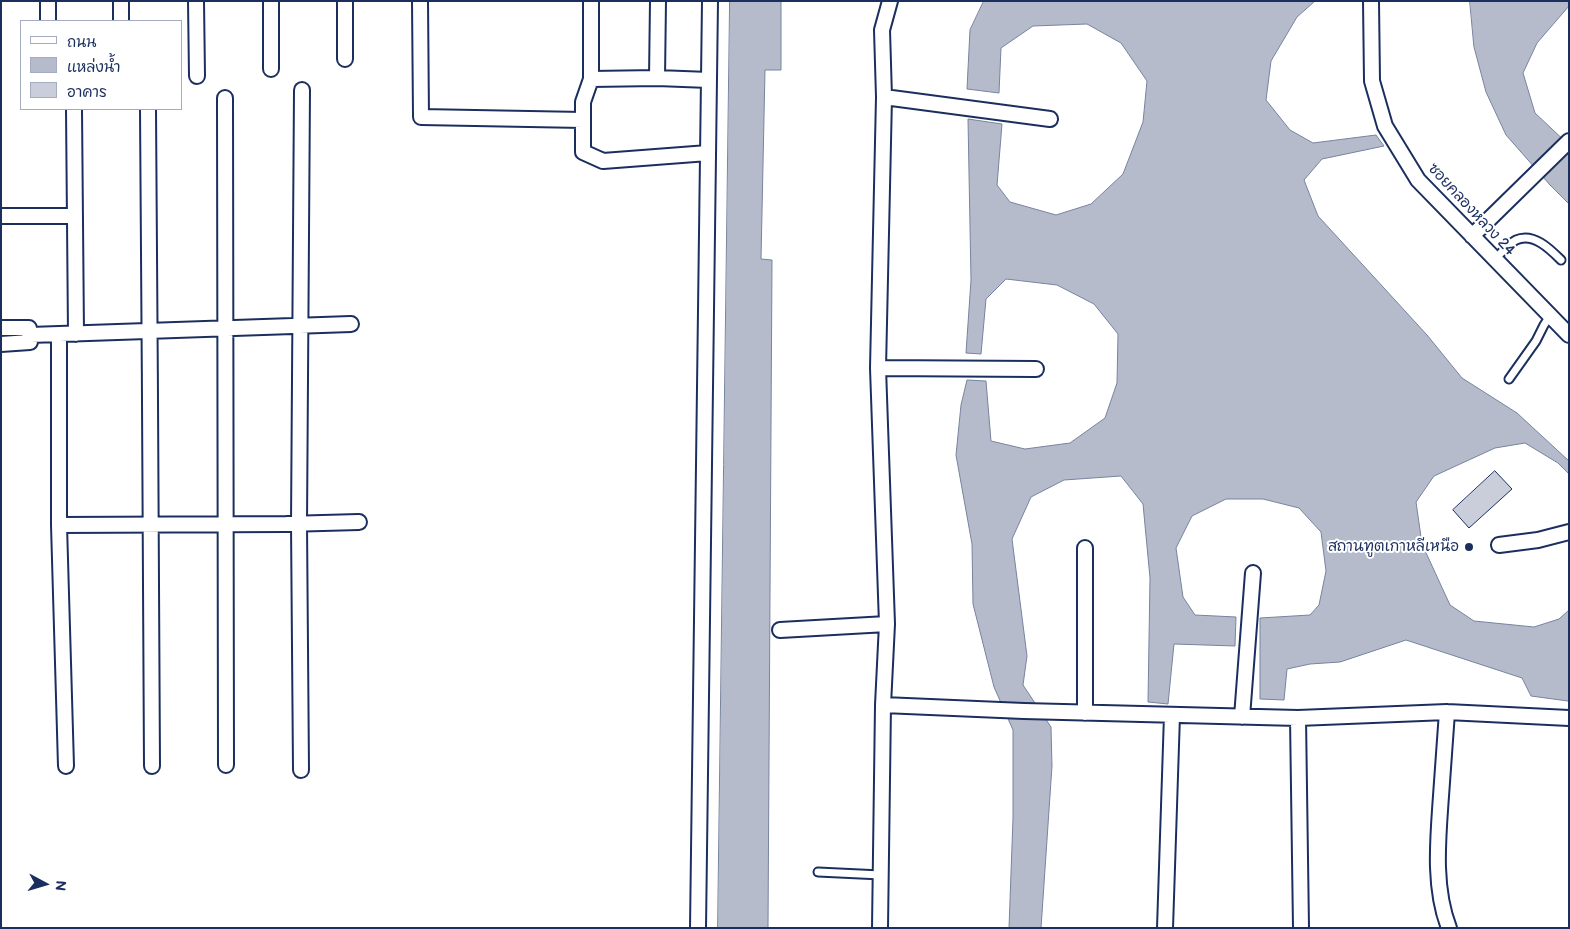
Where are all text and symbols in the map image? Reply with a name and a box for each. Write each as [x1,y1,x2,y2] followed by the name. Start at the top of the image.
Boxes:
[20,20,182,110] legend
[67,33,96,52] text: ถนน
[67,58,121,77] text: แหล่งน้ำ
[67,83,107,102] text: อาคาร
[1424,160,1518,260] street label: ซอยคลองหลวง 24
[1328,538,1459,556] place label: สถานทูตเกาหลีเหนือ
[1463,541,1475,553] marker: สถานทูตเกาหลีเหนือ
[20,859,70,909] north arrow
[51,879,69,892] text: N

